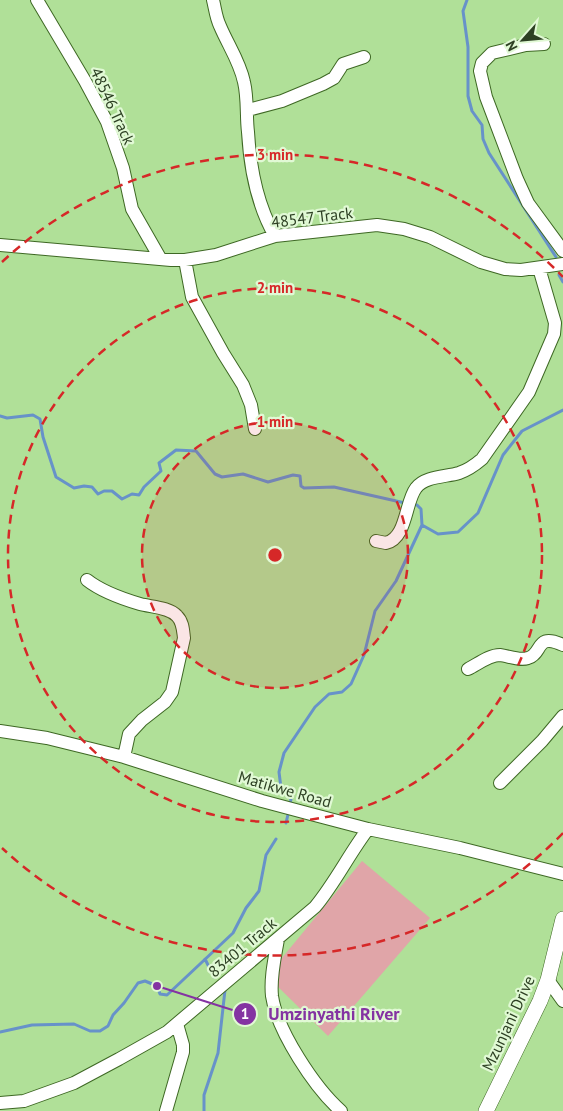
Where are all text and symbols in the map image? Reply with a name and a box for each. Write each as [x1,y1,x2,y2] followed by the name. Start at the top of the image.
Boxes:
[498,15,548,65] north arrow
[501,38,522,54] text: N
[86,64,140,148] street label: 48546 Track
[257,145,293,164] text: 3 min
[270,202,354,232] street label: 48547 Track
[257,278,293,297] text: 2 min
[257,412,293,431] text: 1 min
[266,546,284,564] centre of rings
[236,766,334,812] street label: Matikwe Road
[204,913,280,981] street label: 83401 Track
[477,972,539,1074] street label: Mzunjani Drive
[233,997,409,1030] callout: Umzinyathi River
[268,1002,400,1025] text: Umzinyathi River
[241,1004,249,1023] text: 1

